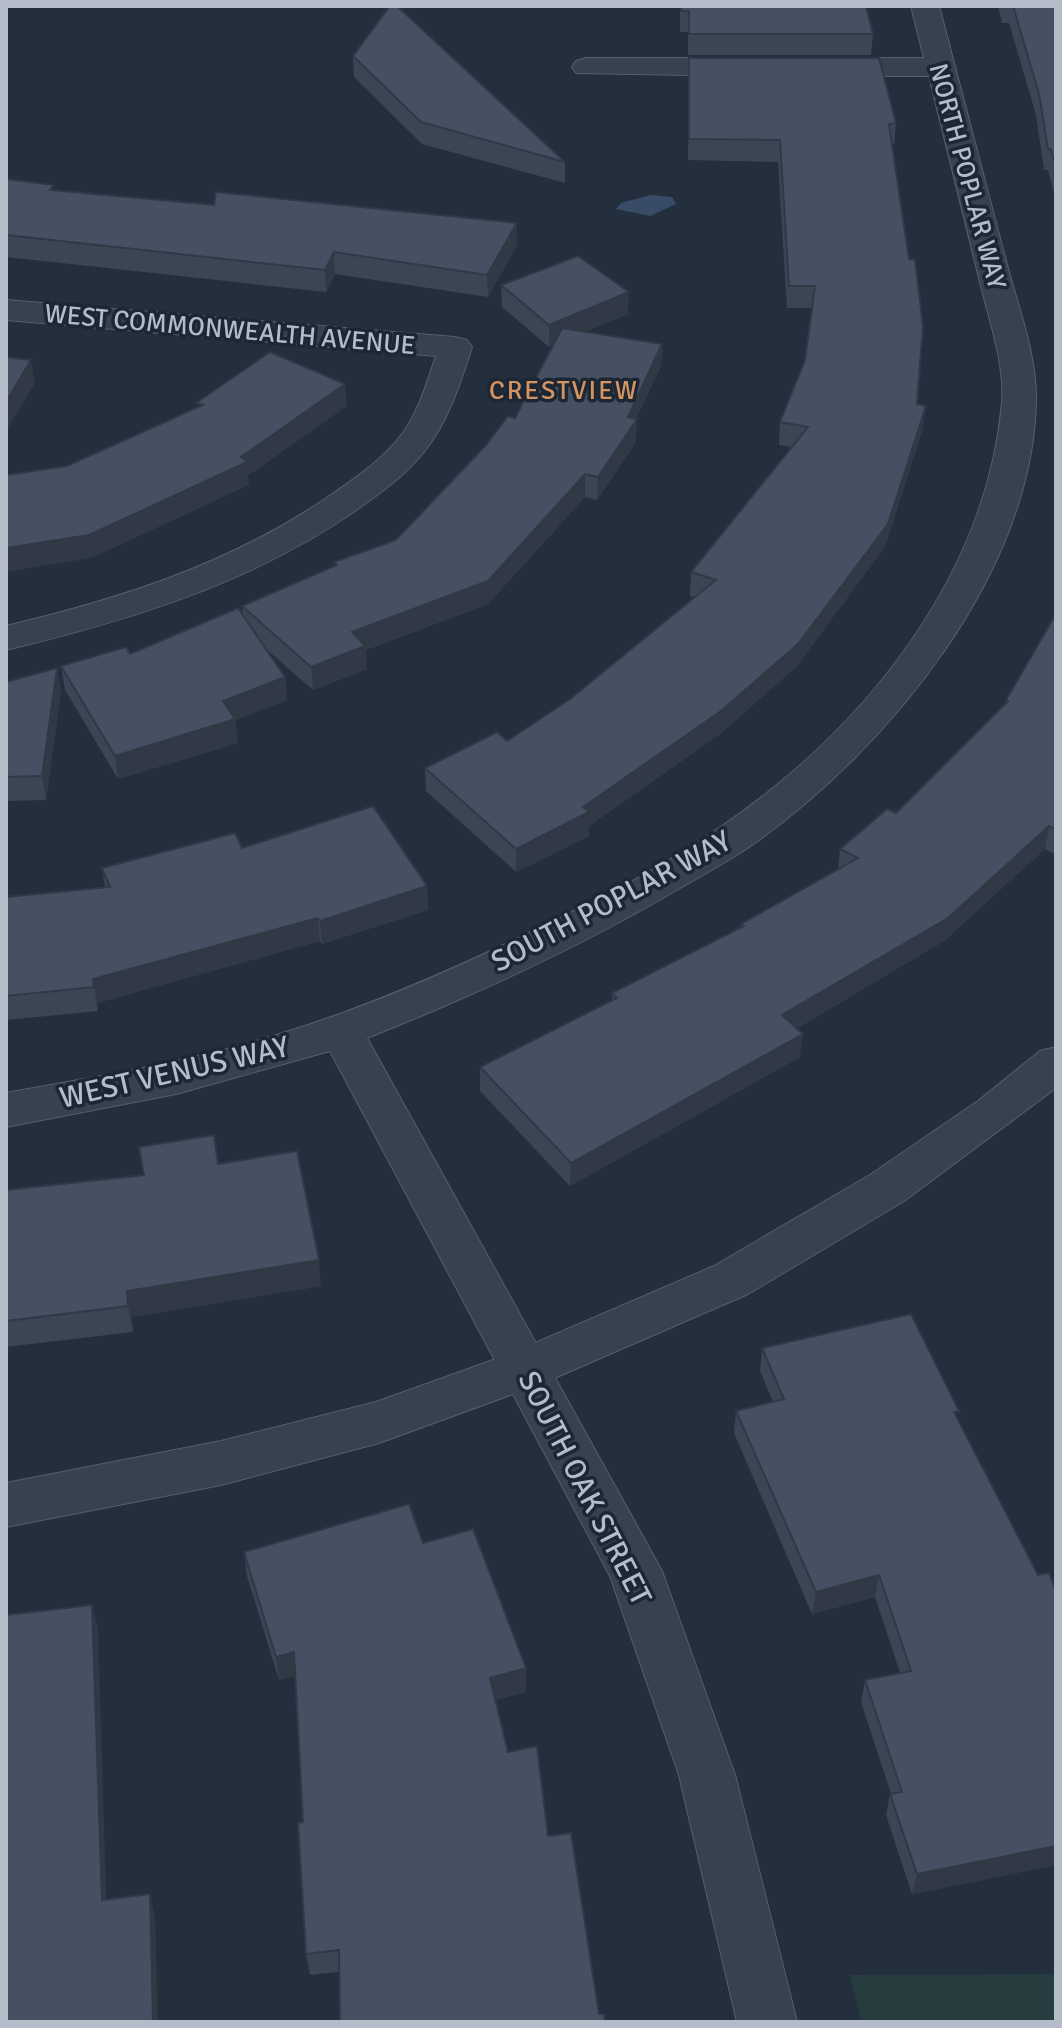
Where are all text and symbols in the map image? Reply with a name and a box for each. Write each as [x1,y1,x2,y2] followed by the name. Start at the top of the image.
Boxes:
[922,60,1013,293] street label: NORTH POPLAR WAY
[43,298,417,362] street label: WEST COMMONWEALTH AVENUE
[489,375,639,407] district label: CRESTVIEW
[485,823,738,980] street label: SOUTH POPLAR WAY
[56,1028,292,1117] street label: WEST VENUS WAY
[510,1365,660,1612] street label: SOUTH OAK STREET

